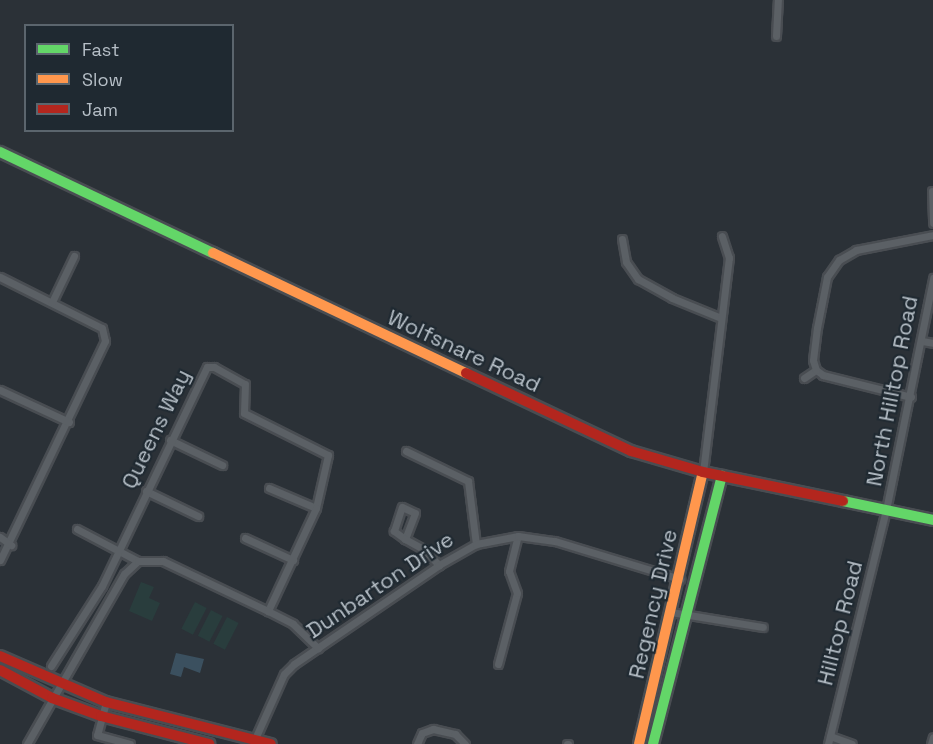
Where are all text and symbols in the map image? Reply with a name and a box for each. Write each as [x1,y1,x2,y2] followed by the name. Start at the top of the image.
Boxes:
[24,24,234,132] legend
[82,38,119,61] text: Fast
[82,68,123,91] text: Slow
[82,98,118,121] text: Jam
[861,294,923,488] street label: North Hilltop Road
[383,304,545,398] street label: Wolfsnare Road
[116,365,196,493] street label: Queens Way
[301,526,459,644] street label: Dunbarton Drive
[623,527,683,681] street label: Regency Drive
[812,558,868,688] street label: Hilltop Road

